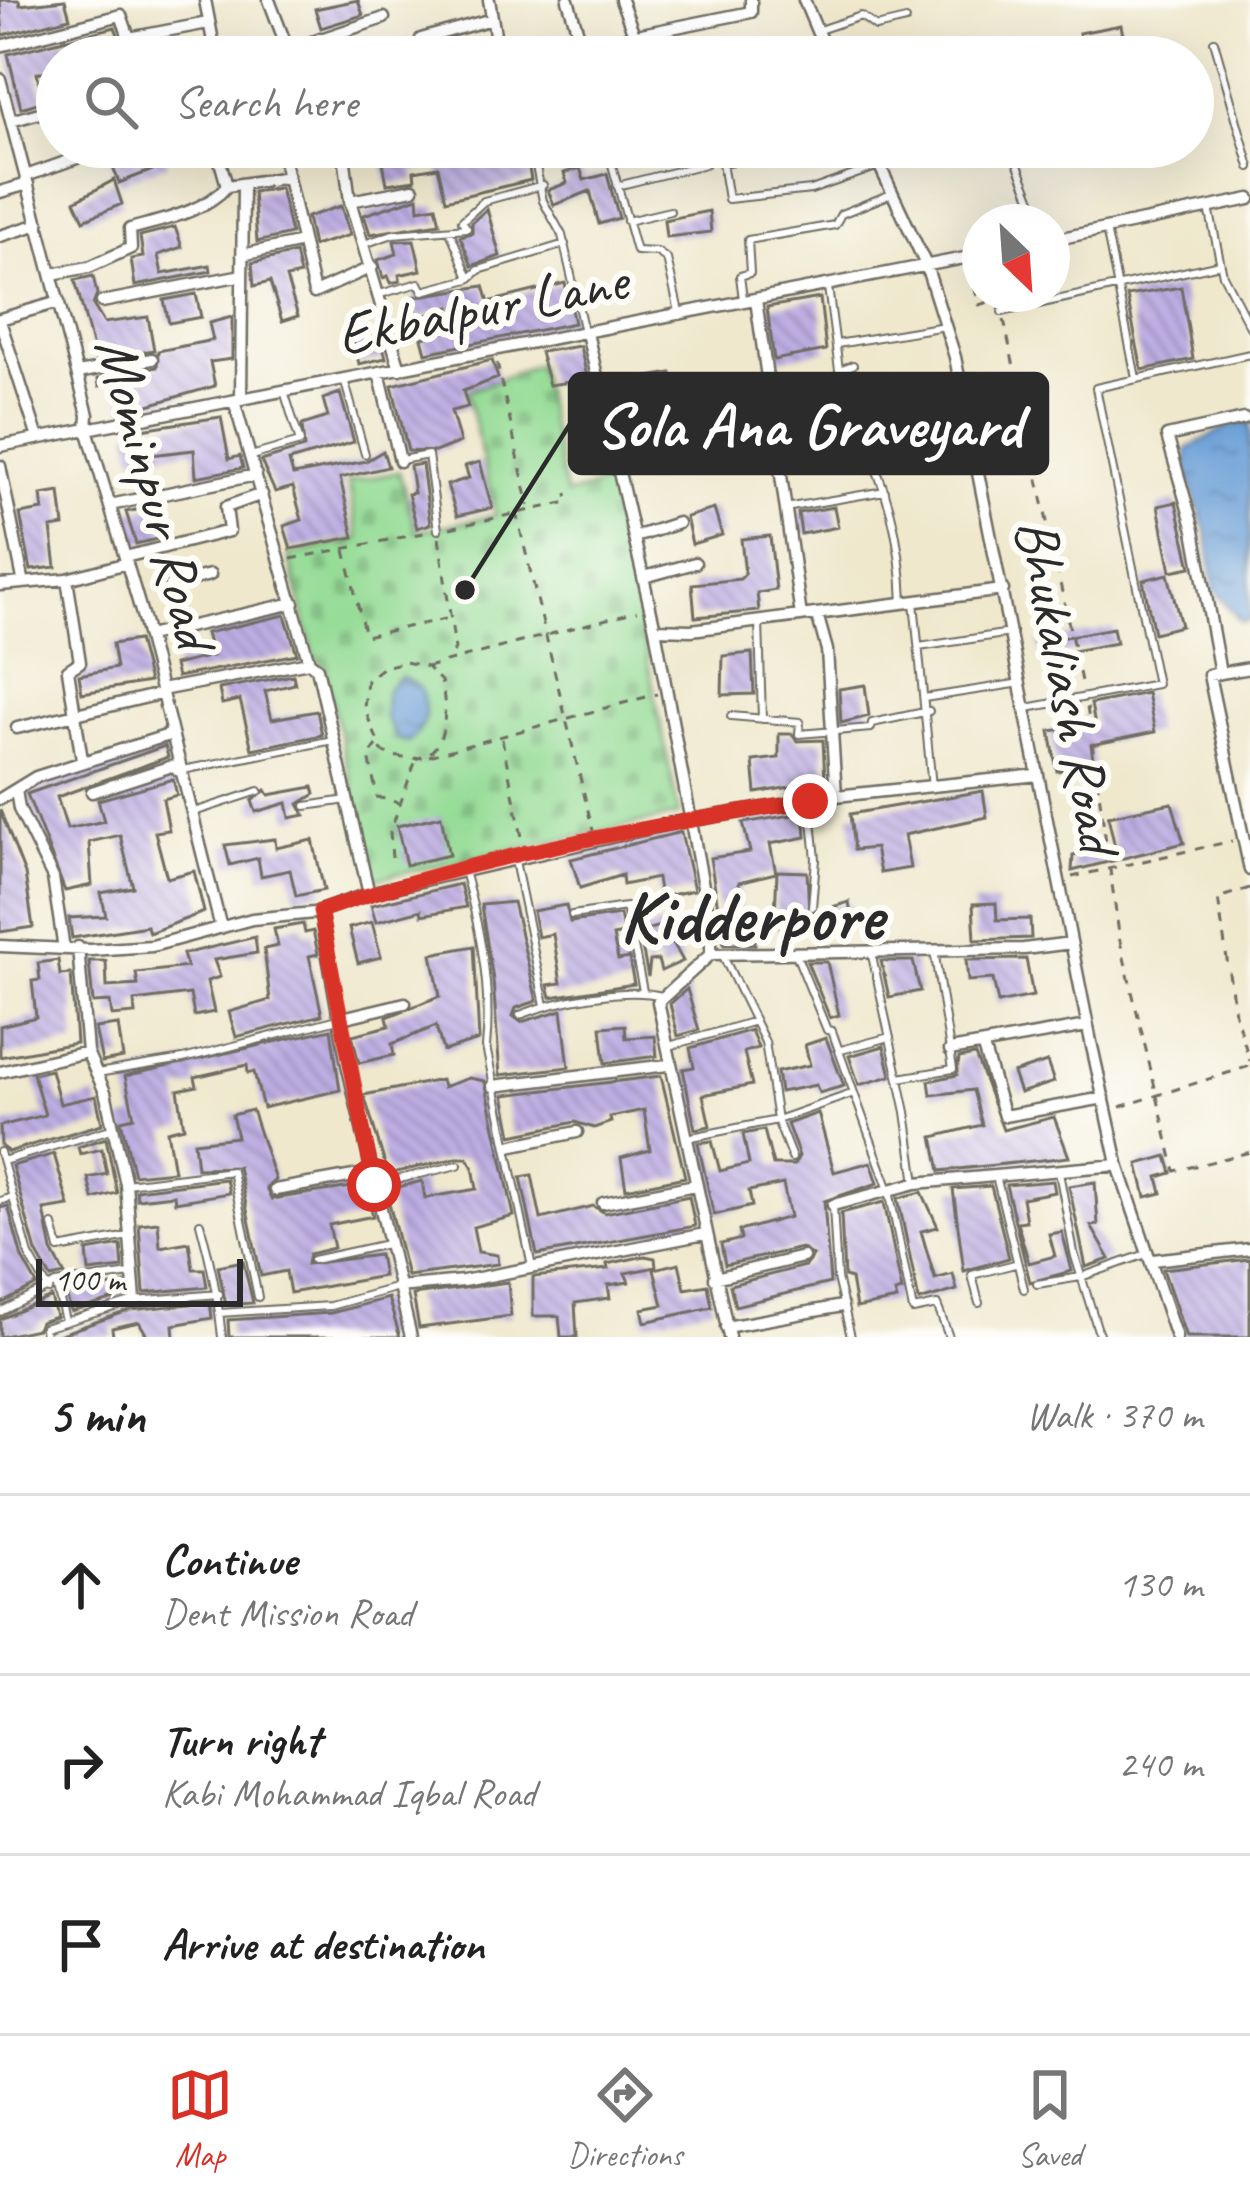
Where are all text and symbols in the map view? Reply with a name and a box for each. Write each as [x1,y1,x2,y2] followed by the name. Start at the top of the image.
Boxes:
[36,36,1214,168] search box
[78,69,144,135] icon: search
[174,74,357,131] text: Search here
[962,204,1070,312] north arrow
[331,241,638,372] street label: Ekbalpur Lane
[78,329,236,663] street label: Mominpur Road
[570,374,1047,473] callout: Sola Ana Graveyard
[595,386,1031,465] text: Sola Ana Graveyard
[998,512,1139,866] street label: Bhukaliash Road
[783,774,837,828] route end
[620,871,888,962] district label: Kidderpore
[347,1158,401,1212] route start
[36,1253,243,1306] scale bar
[54,1259,125,1301] text: 100 m
[48,1383,145,1447] text: 5 min
[1026,1391,1202,1440] text: Walk · 370 m
[162,1532,296,1589] text: Continue
[48,1552,114,1618] icon: ahead
[1118,1560,1202,1609] text: 130 m
[162,1589,413,1638] text: Dent Mission Road
[162,1712,320,1769] text: Turn right
[48,1732,114,1798] icon: right
[1118,1740,1202,1789] text: 240 m
[162,1769,536,1818] text: Kabi Mohammad Iqbal Road
[48,1912,114,1978] icon: arrive
[162,1916,484,1973] text: Arrive at destination
[167,2062,233,2176] tab: Map
[568,2062,682,2176] tab: Directions
[1017,2062,1083,2176] tab: Saved

